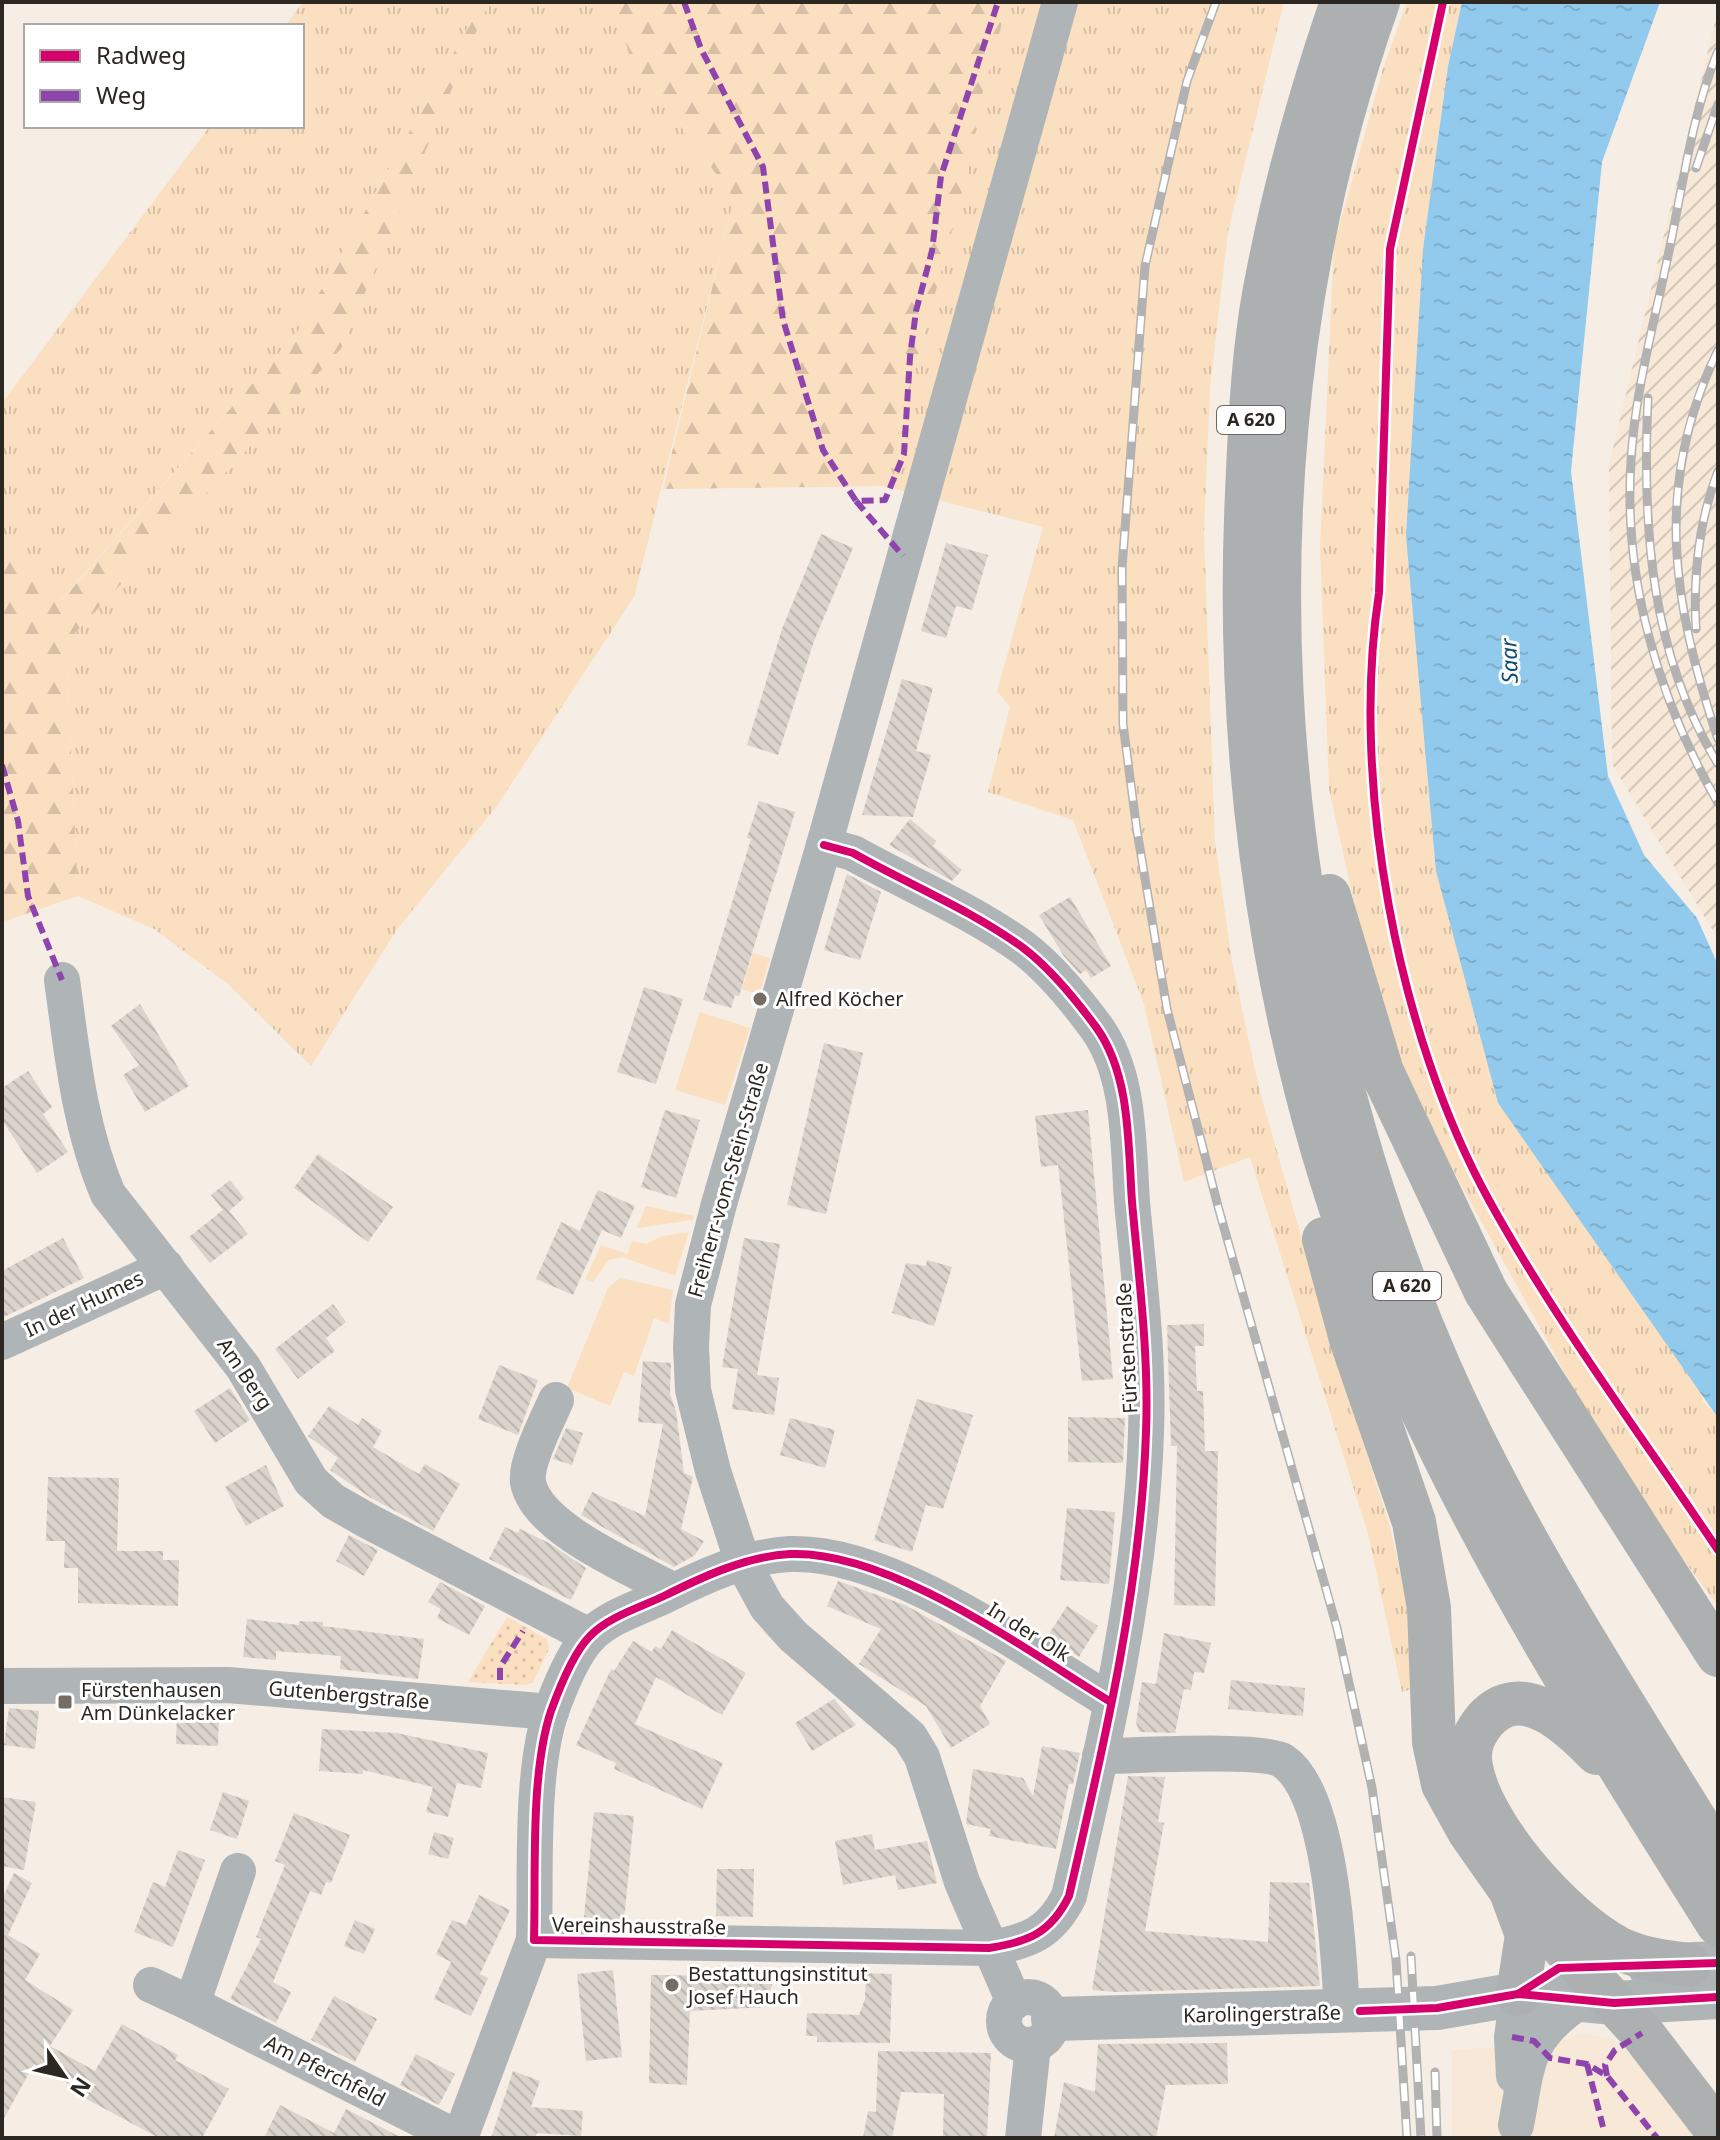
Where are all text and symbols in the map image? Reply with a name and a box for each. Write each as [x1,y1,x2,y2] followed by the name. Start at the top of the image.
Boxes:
[24,24,304,128] legend
[96,38,186,71] text: Radweg
[96,78,146,111] text: Weg
[1217,406,1285,434] road number: A 620
[1492,637,1524,684] water label: Saar
[776,985,903,1012] place label: Alfred Köcher
[751,990,769,1008] marker: Alfred Köcher
[681,1059,774,1301] street label: Freiherr-vom-Stein-Straße
[20,1264,148,1343] street label: In der Humes
[1373,1272,1441,1300] road number: A 620
[1110,1282,1143,1414] street label: Fürstenstraße
[211,1332,279,1415] street label: Am Berg
[983,1596,1076,1668] street label: In der Olk
[267,1674,431,1715] street label: Gutenbergstraße
[81,1676,235,1726] place label: Fürstenhausen Am Dünkelacker
[56,1693,74,1711] marker: Fürstenhausen Am Dünkelacker
[552,1910,726,1941] street label: Vereinshausstraße
[686,1960,868,2010] place label: Bestattungsinstitut Josef Hauch
[663,1976,681,1994] marker: Bestattungsinstitut Josef Hauch
[1183,1999,1341,2028] street label: Karolingerstraße
[260,2028,390,2113] street label: Am Pferchfeld
[24,2036,104,2116] north arrow
[64,2072,99,2104] text: N

